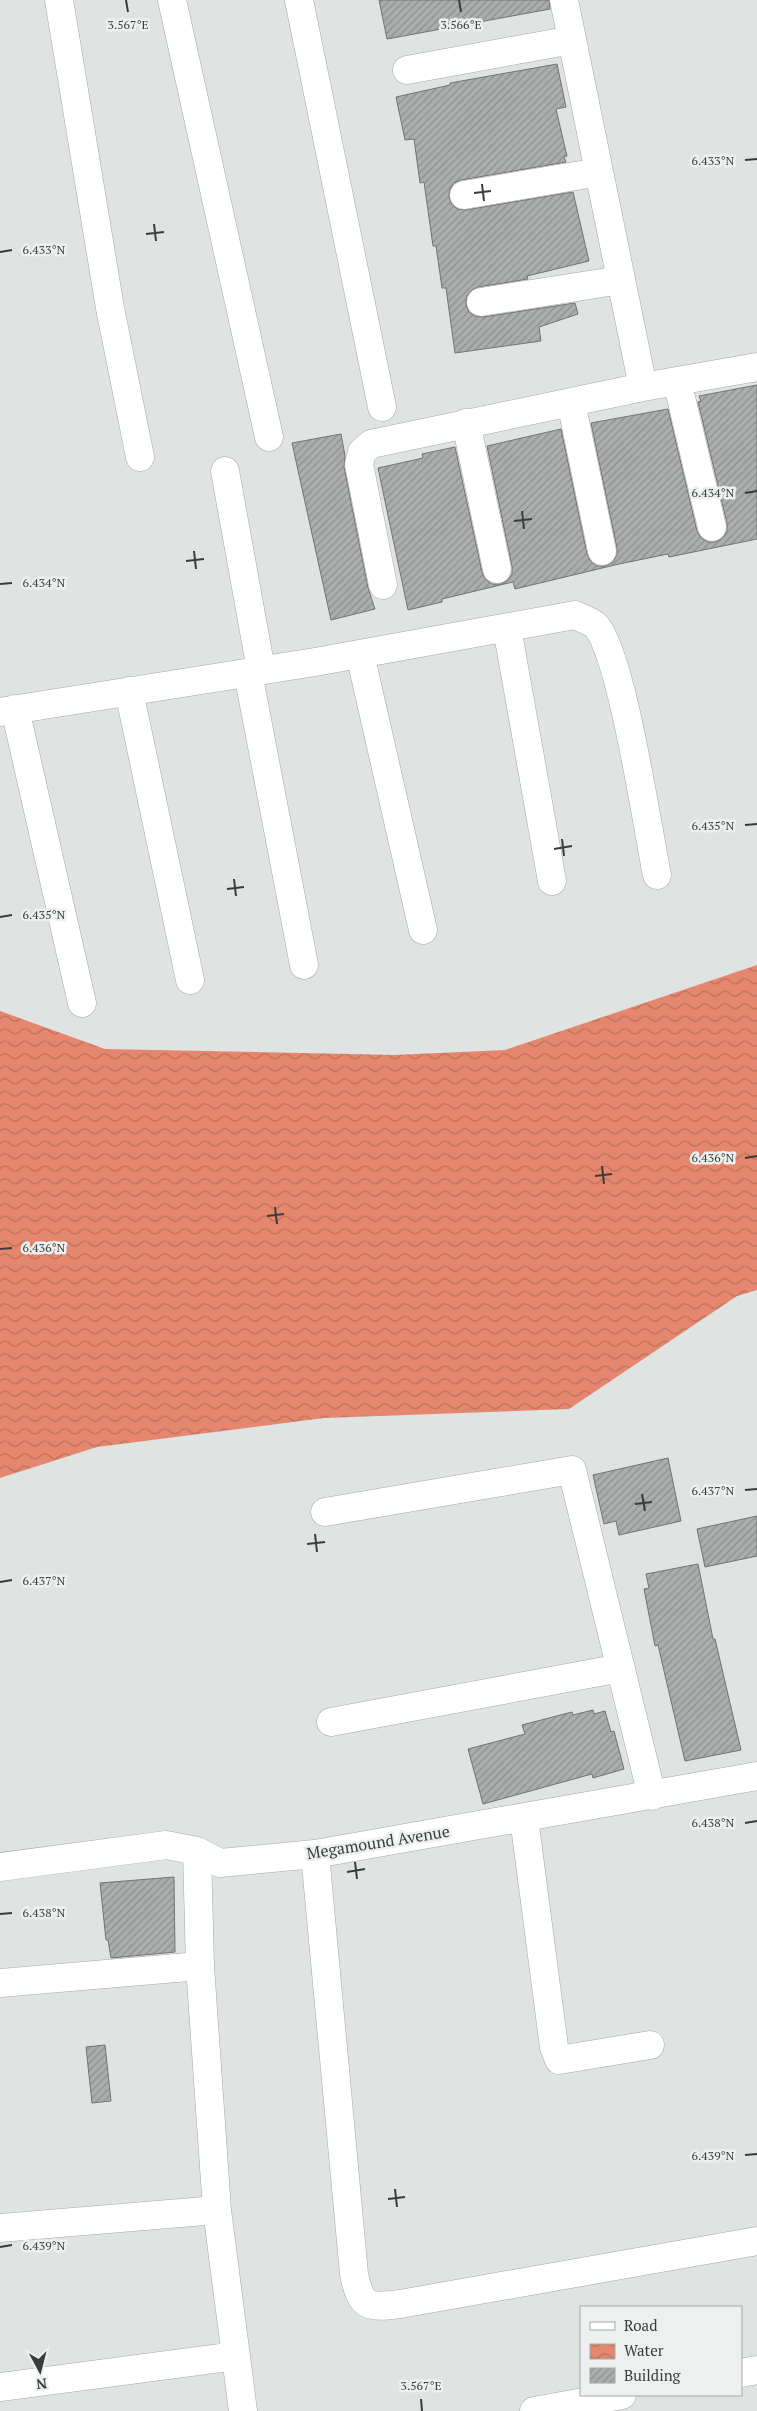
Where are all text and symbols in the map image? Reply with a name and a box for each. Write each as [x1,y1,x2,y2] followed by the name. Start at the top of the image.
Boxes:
[107,17,149,32] text: 3.567°E
[440,17,482,32] text: 3.566°E
[692,153,735,168] text: 6.433°N
[23,242,66,257] text: 6.433°N
[692,485,735,500] text: 6.434°N
[23,575,66,590] text: 6.434°N
[692,818,735,833] text: 6.435°N
[23,907,66,922] text: 6.435°N
[692,1150,735,1165] text: 6.436°N
[23,1240,66,1255] text: 6.436°N
[692,1483,735,1498] text: 6.437°N
[23,1573,66,1588] text: 6.437°N
[692,1815,735,1830] text: 6.438°N
[305,1820,451,1864] street label: Megamound Avenue
[23,1905,66,1920] text: 6.438°N
[692,2148,735,2163] text: 6.439°N
[23,2238,66,2253] text: 6.439°N
[580,2306,742,2396] legend
[624,2315,657,2335] text: Road
[624,2340,664,2360] text: Water
[15,2346,65,2396] north arrow
[624,2365,682,2385] text: Building
[35,2374,48,2395] text: N
[400,2378,442,2393] text: 3.567°E

